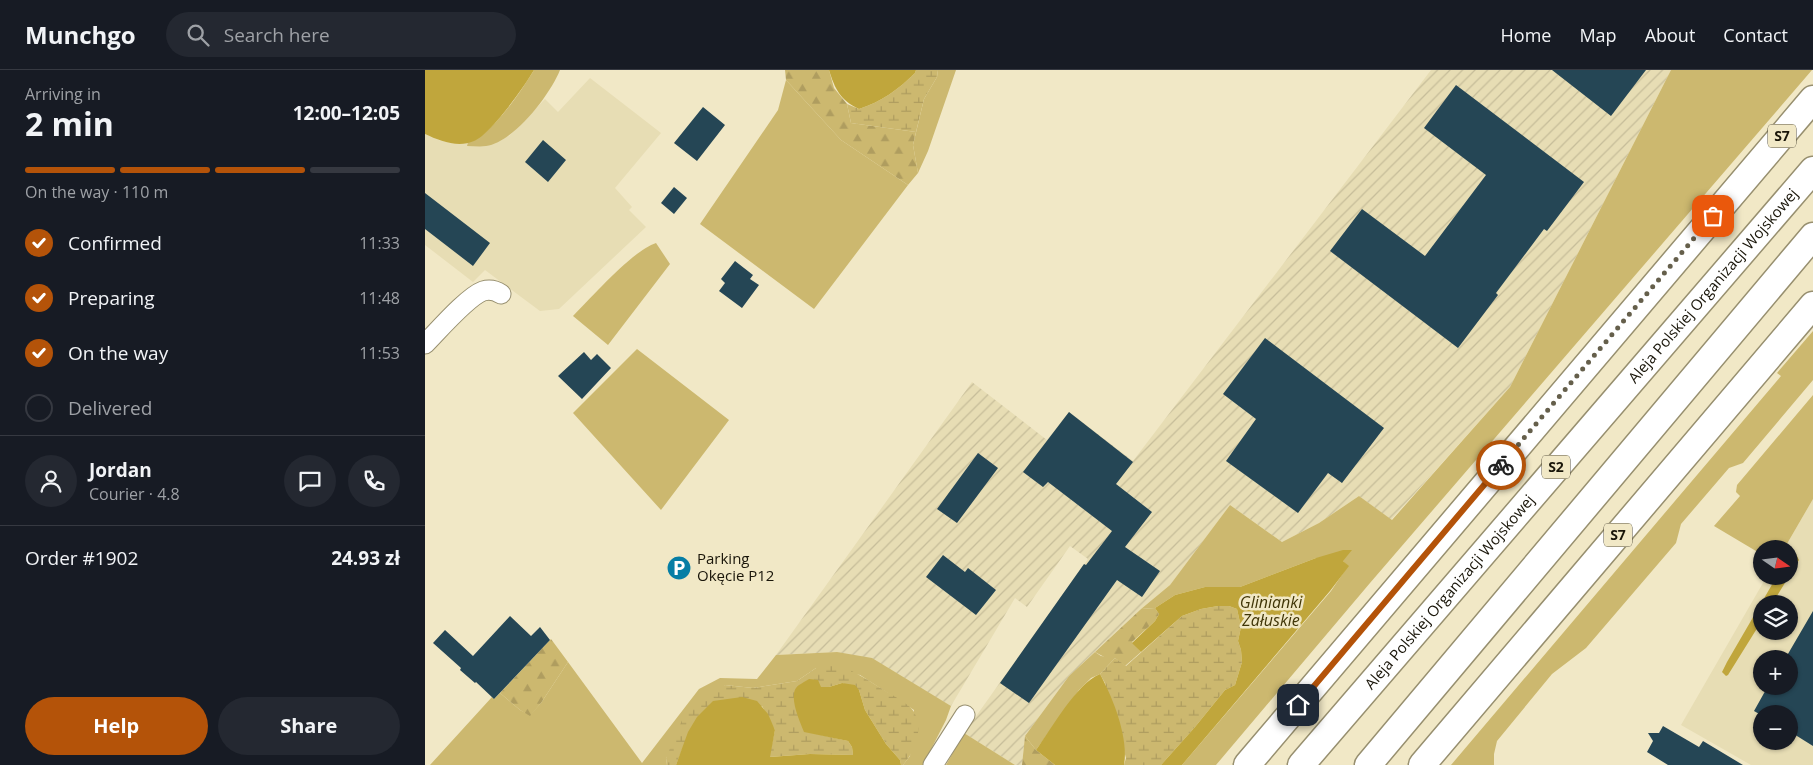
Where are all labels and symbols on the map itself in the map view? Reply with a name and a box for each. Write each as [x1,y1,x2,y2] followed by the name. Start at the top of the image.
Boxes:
[1768,124,1796,148] road number: S7
[1623,184,1802,387] street label: Aleja Polskiej Organizacji Wojskowej
[1692,195,1734,237] pin
[1476,440,1526,490] courier
[1542,456,1570,478] road number: S2
[1360,490,1538,693] street label: Aleja Polskiej Organizacji Wojskowej
[1604,524,1632,546] road number: S7
[1753,540,1797,585] north arrow
[697,548,774,585] place label: Parking Okęcie P12
[666,555,692,581] parking icon: Parking Okęcie P12
[1240,591,1303,631] water label: Glinianki Załuskie
[1277,684,1319,726] pin

